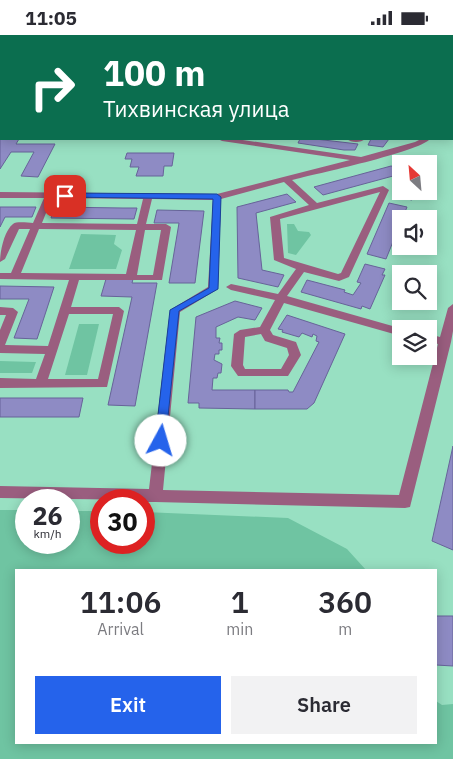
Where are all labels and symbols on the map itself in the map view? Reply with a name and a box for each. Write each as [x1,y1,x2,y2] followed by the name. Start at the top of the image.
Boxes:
[392,155,438,200] north arrow
[44,175,86,217] pin
[134,414,186,466] position arrow
[90,489,155,554] speed limit sign: 30

